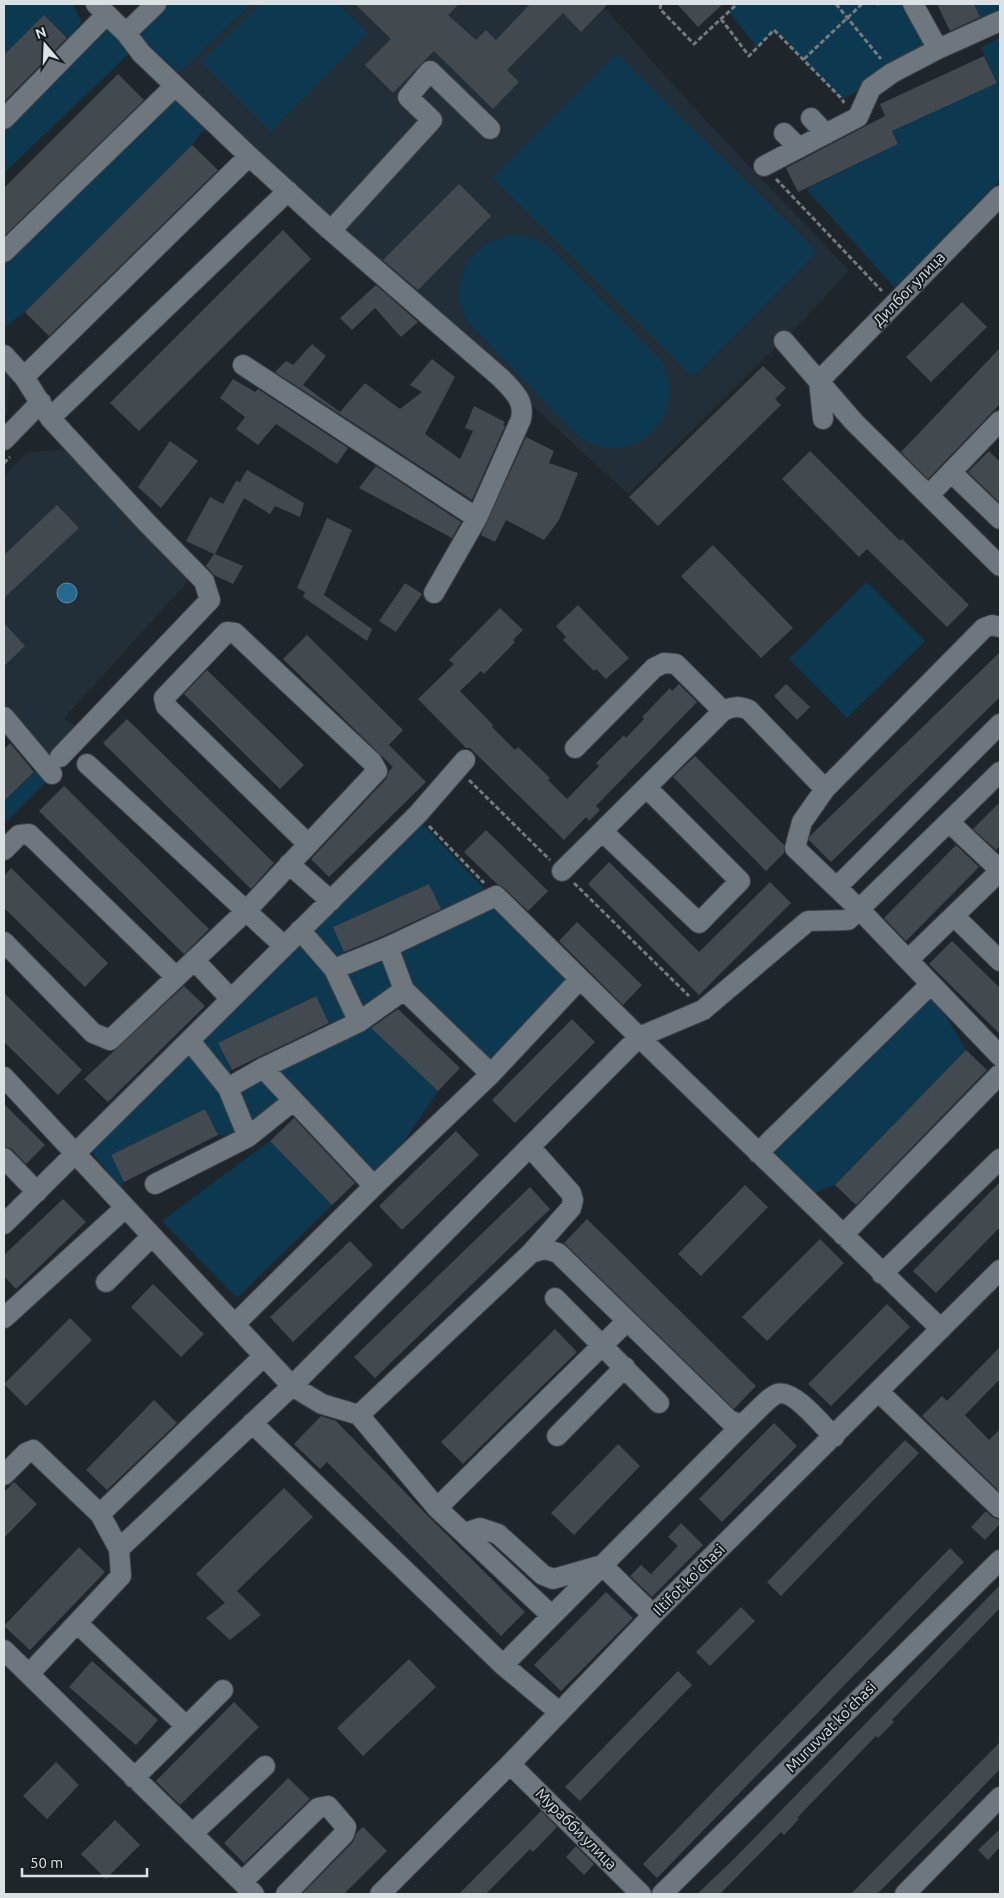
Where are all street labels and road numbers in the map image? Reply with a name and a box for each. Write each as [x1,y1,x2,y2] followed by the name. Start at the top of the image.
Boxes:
[869,248,948,329] street label: Дилбог улица
[649,1540,728,1619] street label: Iltifot ko'chasi
[782,1678,879,1775] street label: Muruvvat ko'chasi
[532,1785,620,1873] street label: Мурабби улица

